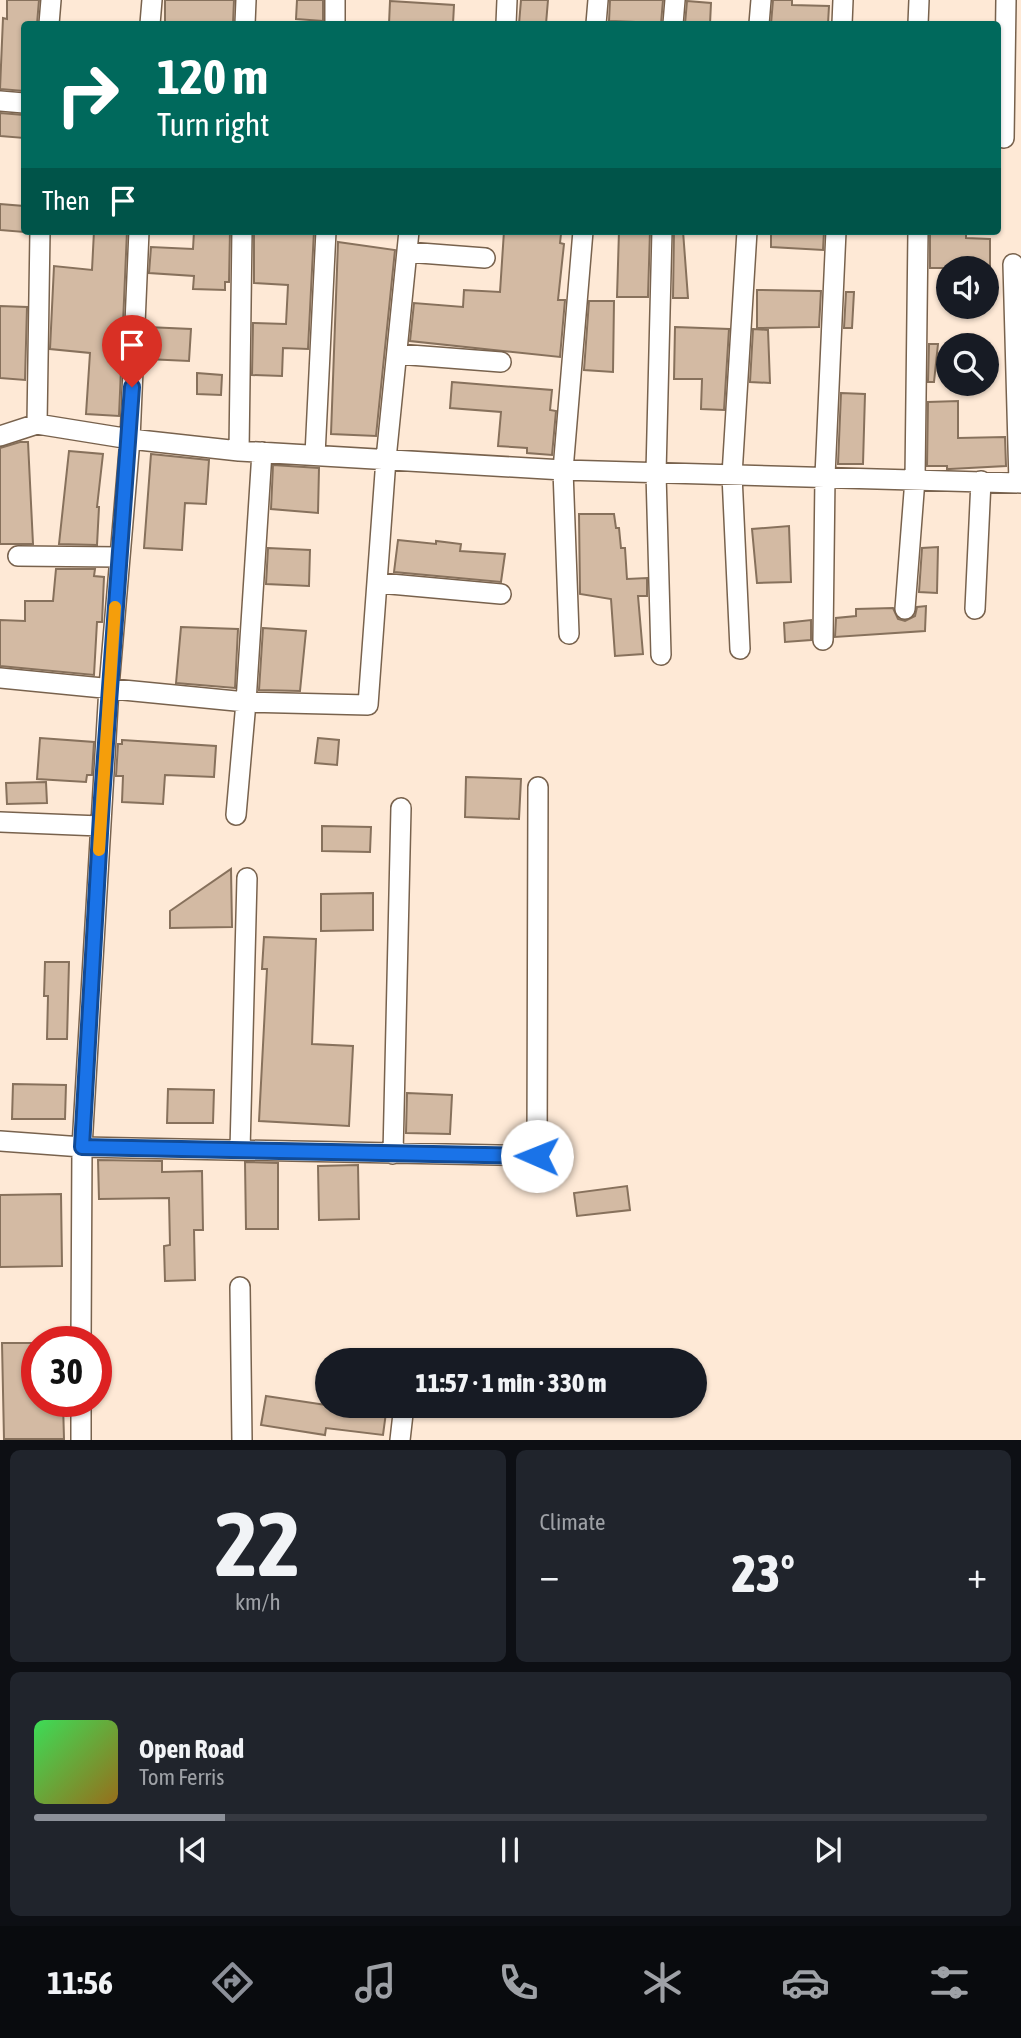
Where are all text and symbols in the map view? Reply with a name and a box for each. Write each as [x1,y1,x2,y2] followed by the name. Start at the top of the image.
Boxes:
[157,48,268,104] text: 120 m
[42,49,133,140] icon: right
[157,106,270,143] text: Turn right
[104,182,142,220] icon: arrive
[42,186,90,216] text: Then
[936,256,999,396] map controls
[936,256,999,319] button: sound
[102,315,162,387] pin
[113,326,151,364] icon: arrive
[936,333,999,396] button: search
[500,1119,574,1193] position arrow
[21,1326,112,1417] speed limit sign: 30
[416,1368,606,1398] text: 11:57 · 1 min · 330 m
[215,1491,301,1595] text: 22
[540,1509,605,1535] text: Climate
[732,1543,795,1603] text: 23°
[540,1553,559,1596] text: −
[967,1553,987,1596] text: +
[235,1589,281,1615] text: km/h
[139,1734,244,1764] text: Open Road
[139,1764,224,1790] text: Tom Ferris
[174,1831,212,1869] icon: previous
[491,1831,529,1869] icon: pause
[809,1831,847,1869] icon: next
[208,1958,257,2007] icon: directions
[351,1958,400,2007] icon: music
[494,1958,543,2007] icon: phone
[638,1958,687,2007] icon: climate
[781,1958,830,2007] icon: car
[925,1958,974,2007] icon: filters
[47,1964,113,2001] text: 11:56

